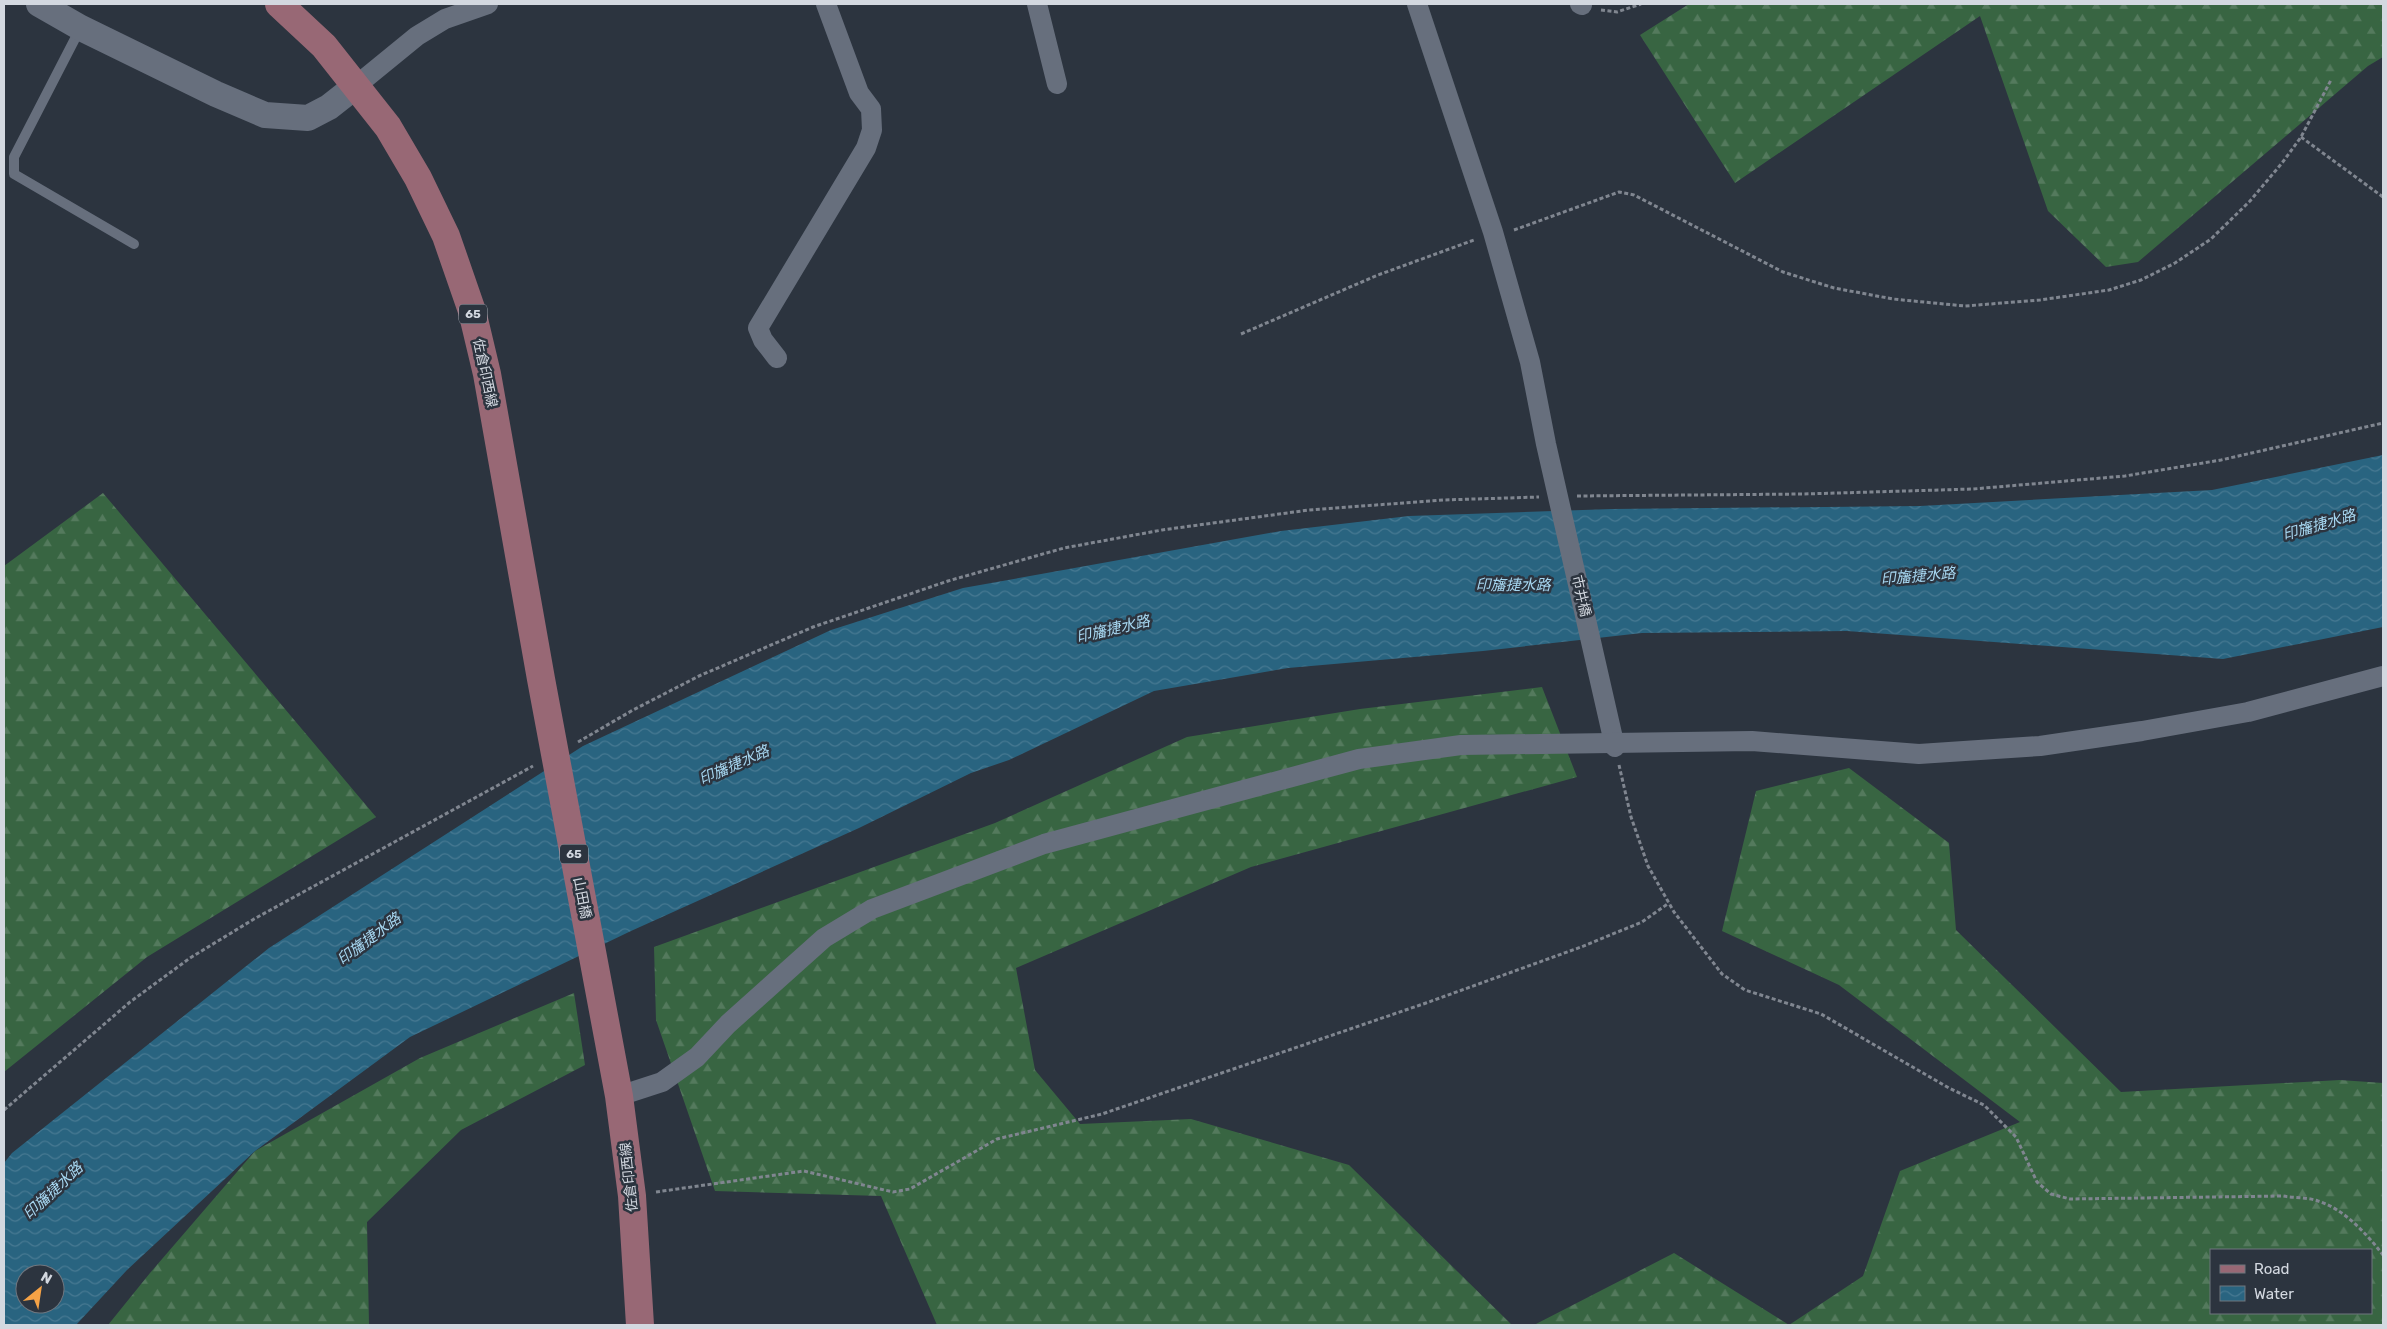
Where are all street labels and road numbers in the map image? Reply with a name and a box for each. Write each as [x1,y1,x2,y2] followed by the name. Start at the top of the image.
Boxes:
[459,304,487,324] road number: 65
[469,337,501,409] street label: 佐倉印西線
[1568,574,1594,618] street label: 市井橋
[560,844,588,864] road number: 65
[570,876,594,920] street label: 山田橋
[617,1141,641,1213] street label: 佐倉印西線

